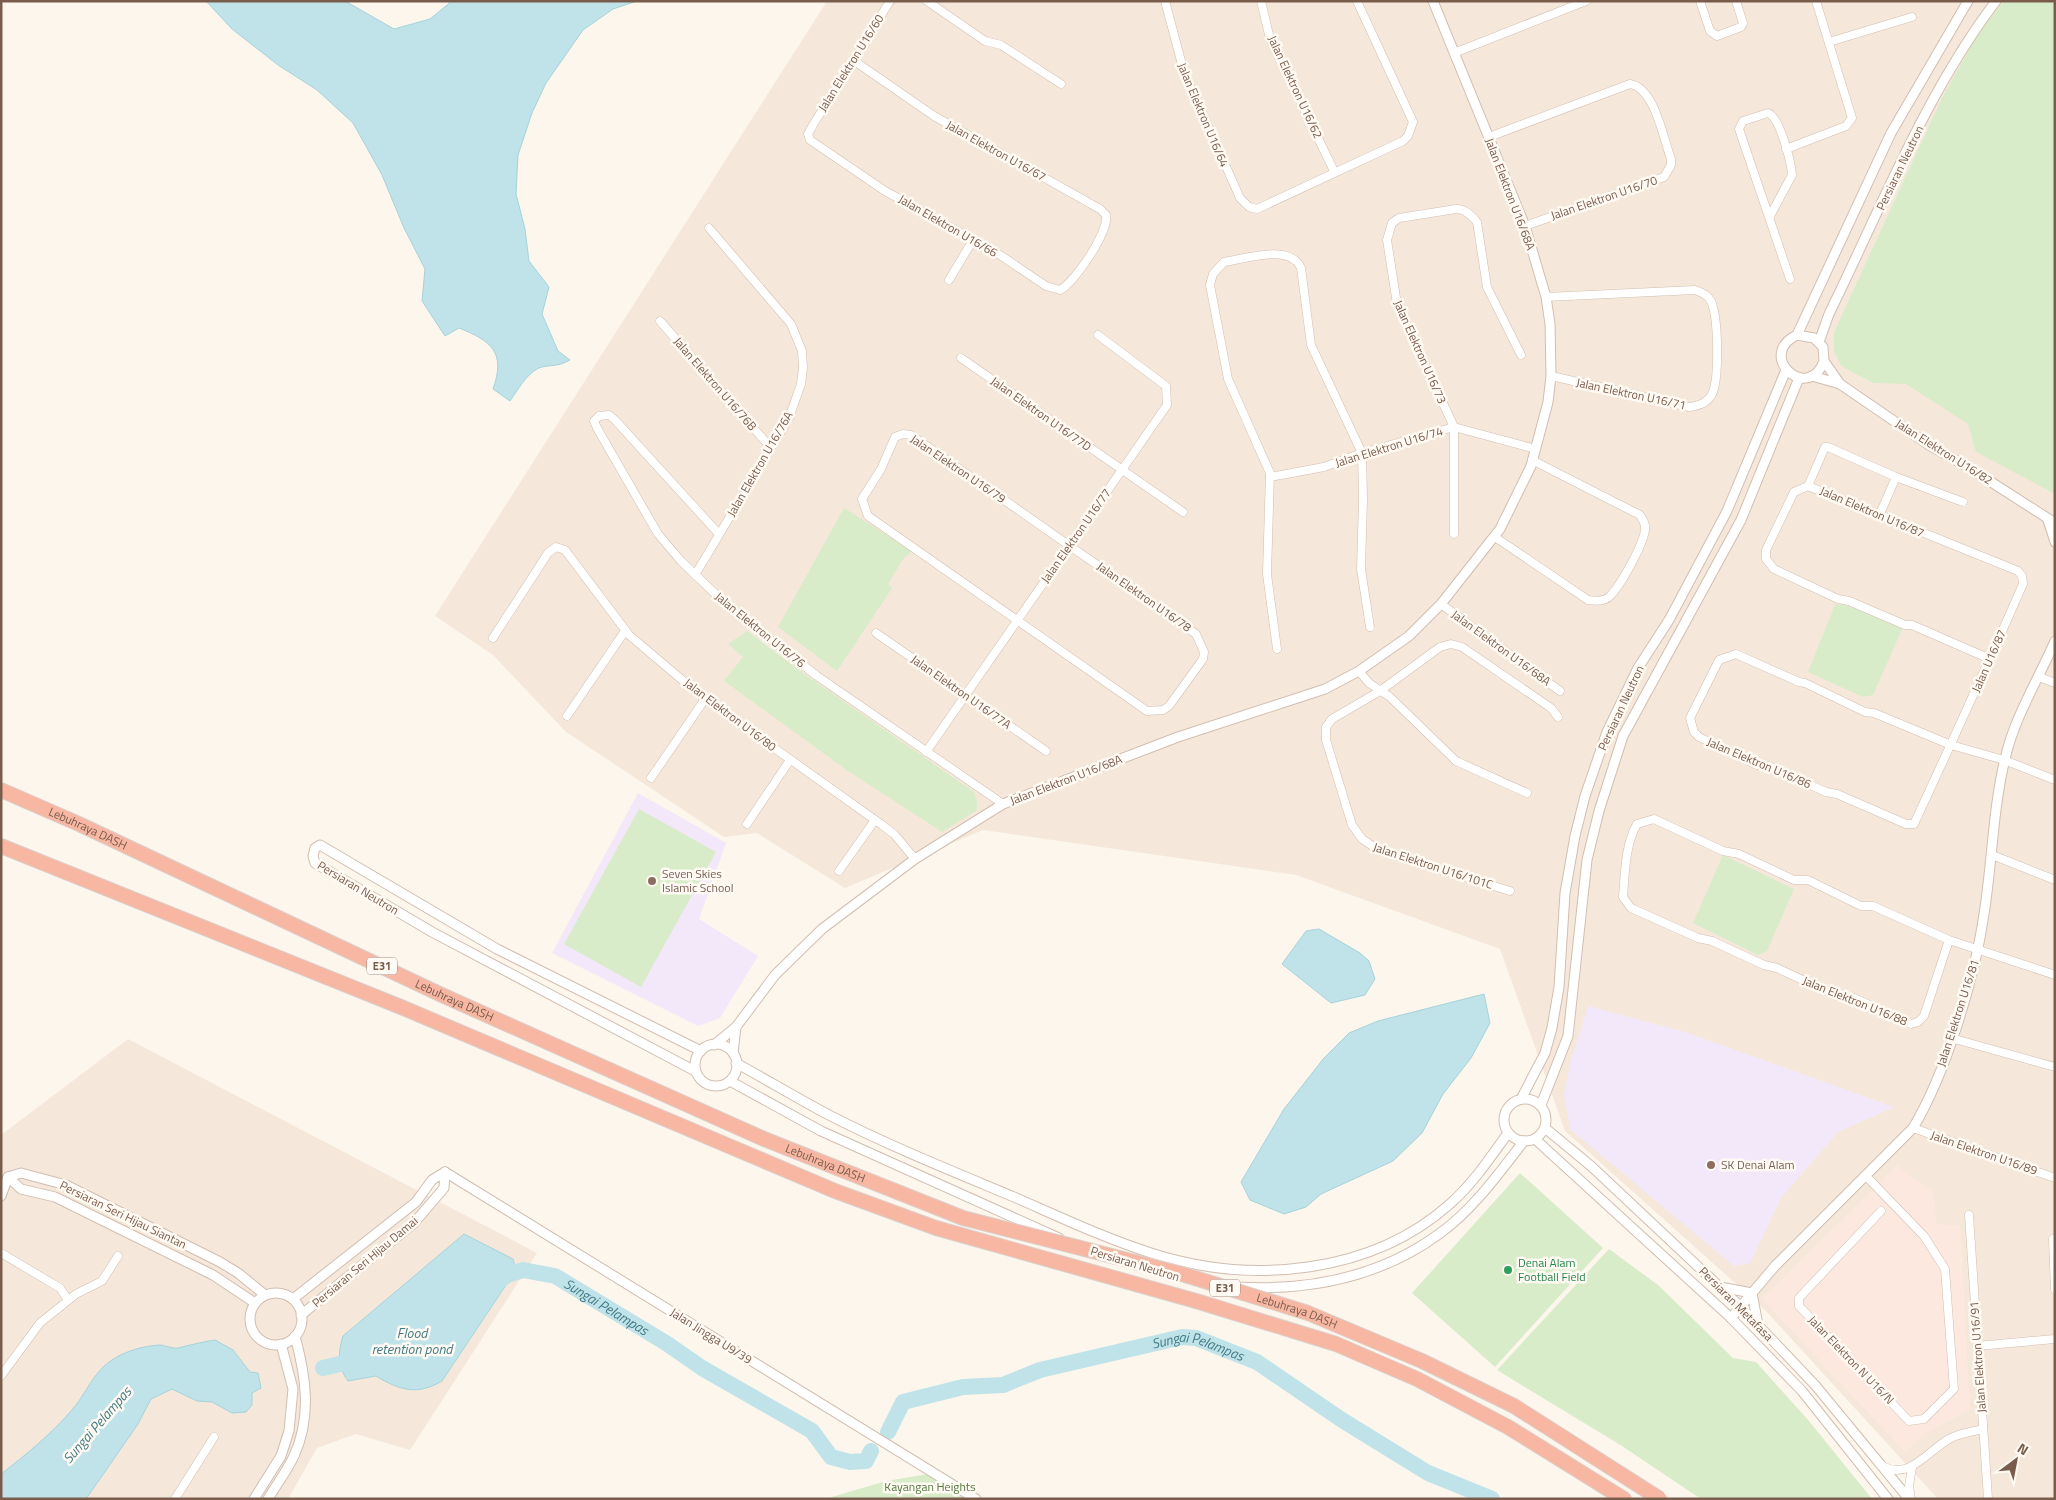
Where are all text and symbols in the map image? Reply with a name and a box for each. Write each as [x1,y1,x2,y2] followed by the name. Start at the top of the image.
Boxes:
[813,10,888,115] street label: Jalan Elektron U16/60
[1263,32,1328,141] street label: Jalan Elektron U16/62
[1173,60,1234,170] street label: Jalan Elektron U16/64
[943,115,1050,186] street label: Jalan Elektron U16/67
[1871,122,1928,213] street label: Persiaran Neutron
[1480,135,1541,253] street label: Jalan Elektron U16/68A
[1548,170,1660,225] street label: Jalan Elektron U16/70
[895,189,1002,262] street label: Jalan Elektron U16/66
[1389,297,1452,407] street label: Jalan Elektron U16/73
[669,332,762,435] street label: Jalan Elektron U16/76B
[987,372,1096,456] street label: Jalan Elektron U16/77D
[1574,373,1688,414] street label: Jalan Elektron U16/71
[722,407,798,520] street label: Jalan Elektron U16/76A
[1892,414,1997,489] street label: Jalan Elektron U16/82
[1333,421,1445,472] street label: Jalan Elektron U16/74
[907,429,1010,508] street label: Jalan Elektron U16/79
[1817,481,1927,542] street label: Jalan Elektron U16/87
[1036,484,1115,587] street label: Jalan Elektron U16/77
[1093,557,1196,637] street label: Jalan Elektron U16/78
[711,587,810,672] street label: Jalan Elektron U16/76
[1448,605,1555,690] street label: Jalan Elektron U16/68A
[1966,626,2011,695] street label: Jalan U16/87
[907,650,1015,733] street label: Jalan Elektron U16/77A
[1592,662,1649,754] street label: Persiaran Neutron
[680,673,781,756] street label: Jalan Elektron U16/80
[1704,732,1815,793] street label: Jalan Elektron U16/86
[1007,749,1125,810] street label: Jalan Elektron U16/68A
[46,802,131,854] street label: Lebuhraya DASH
[1371,837,1496,894] street label: Jalan Elektron U16/101C
[314,856,403,919] street label: Persiaran Neutron
[662,864,733,897] place label: Seven Skies Islamic School
[646,875,658,887] marker: Seven Skies Islamic School
[1931,957,1984,1069] street label: Jalan Elektron U16/81
[367,958,397,974] road number: E31
[1800,971,1911,1030] street label: Jalan Elektron U16/88
[412,974,497,1026] street label: Lebuhraya DASH
[1928,1125,2040,1180] street label: Jalan Elektron U16/89
[783,1138,868,1187] street label: Lebuhraya DASH
[1721,1155,1794,1174] place label: SK Denai Alam
[1705,1159,1717,1171] marker: SK Denai Alam
[56,1175,190,1254] street label: Persiaran Seri Hijau Siantan
[307,1211,422,1312] street label: Persiaran Seri Hijau Damai
[1088,1241,1182,1286] street label: Persiaran Neutron
[1518,1253,1586,1286] place label: Denai Alam Football Field
[1695,1262,1778,1345] street label: Persiaran Metafasa
[1502,1264,1514,1276] marker: Denai Alam Football Field
[560,1273,654,1341] water label: Sungai Pelampas
[1210,1280,1240,1296] road number: E31
[1254,1288,1341,1333] street label: Lebuhraya DASH
[1964,1301,1991,1413] street label: Jalan Elektron U16/91
[666,1303,756,1369] street label: Jalan Jingga U9/39
[1804,1311,1899,1408] street label: Jalan Elektron N U16/N
[372,1322,454,1359] water label: Flood retention pond
[1149,1326,1248,1366] water label: Sungai Pelampas
[57,1381,136,1468] water label: Sungai Pelampas
[1991,1435,2041,1485] north arrow
[2013,1437,2033,1460] text: N
[884,1477,976,1496] park label: Kayangan Heights

